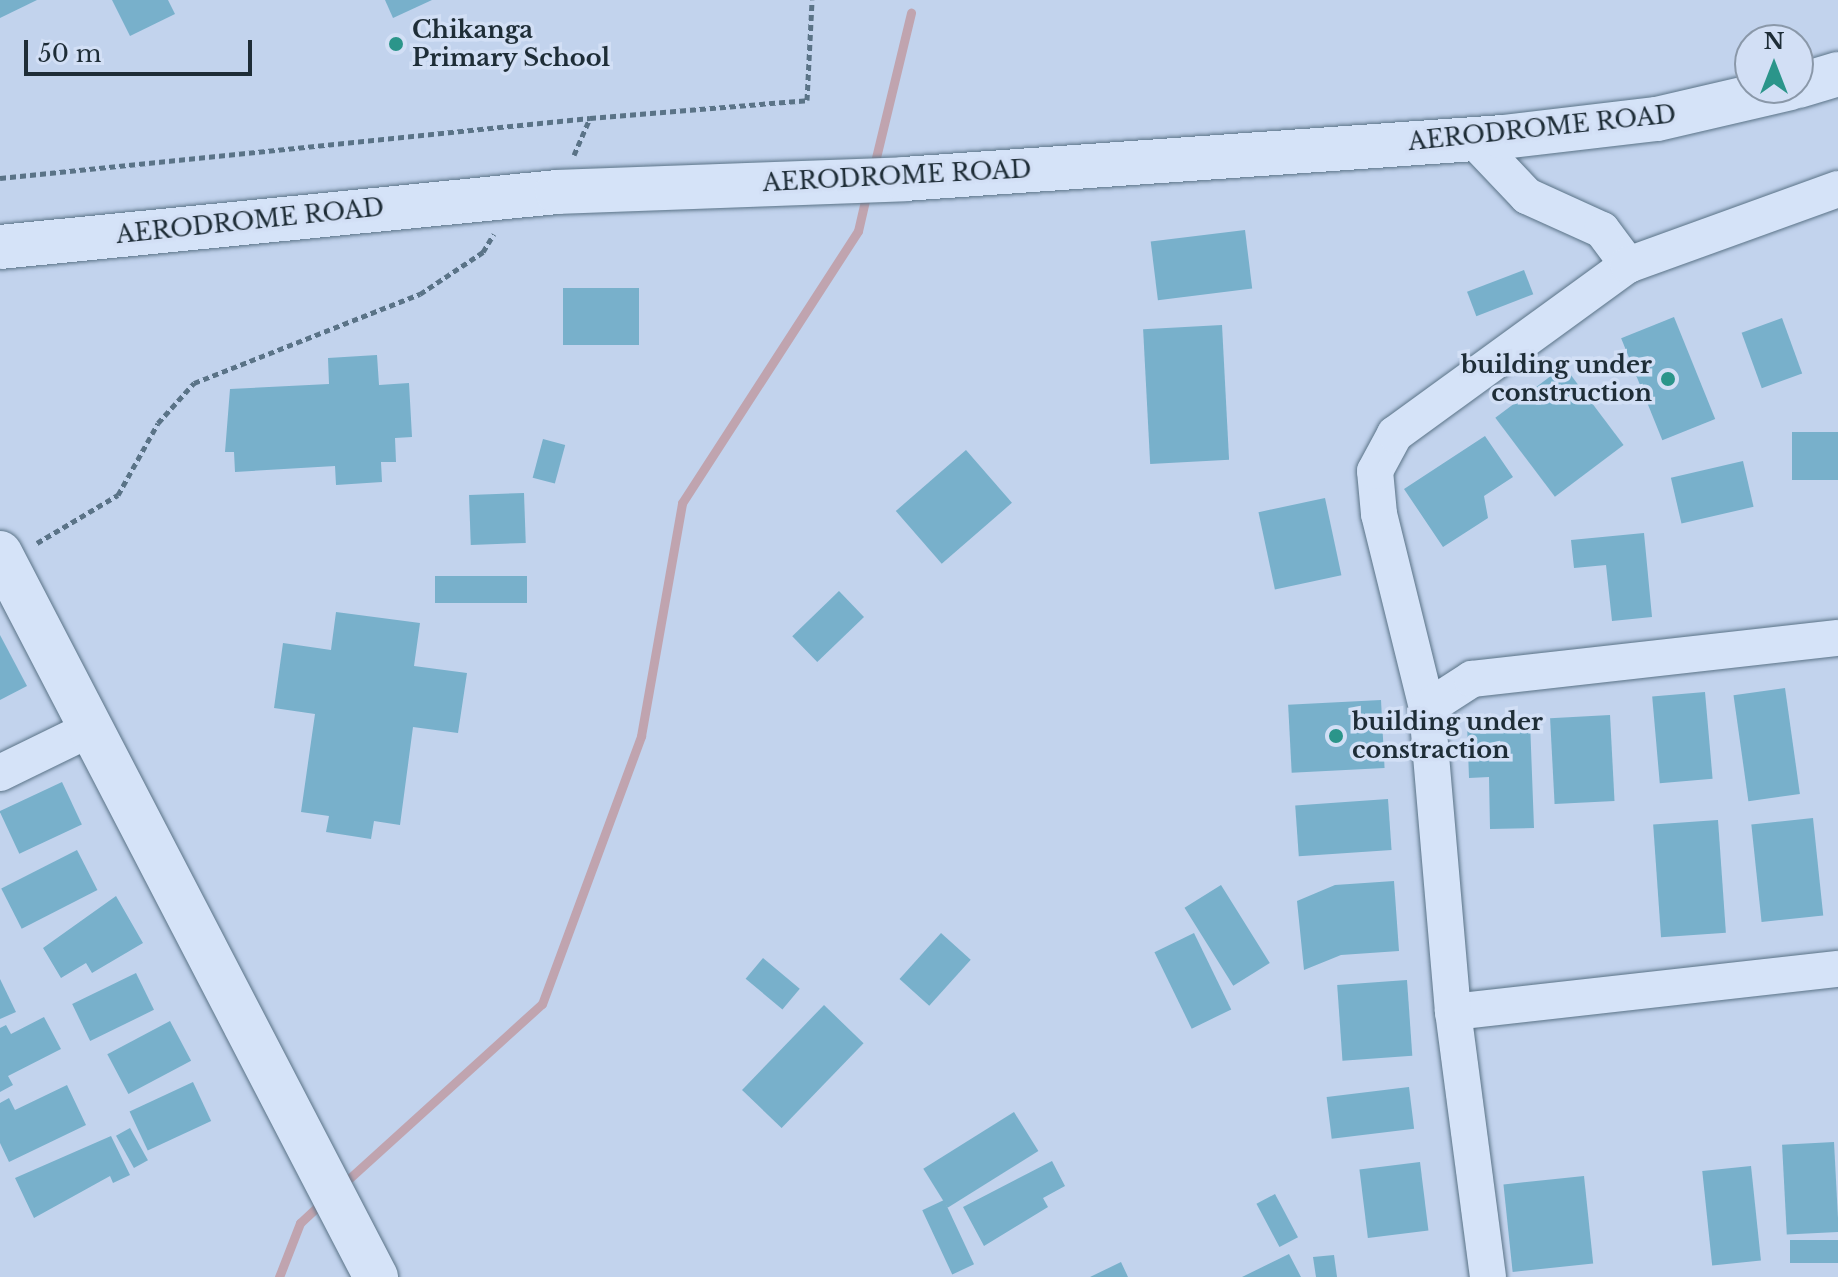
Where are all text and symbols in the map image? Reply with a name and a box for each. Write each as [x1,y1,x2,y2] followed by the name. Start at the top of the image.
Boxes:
[412,16,611,72] place label: Chikanga Primary School
[28,24,256,74] scale bar
[1734,24,1814,104] north arrow
[1764,28,1784,55] text: N
[387,35,405,53] marker: Chikanga Primary School
[38,39,101,68] text: 50 m
[1407,100,1677,156] street label: AERODROME ROAD
[762,155,1032,197] street label: AERODROME ROAD
[115,193,385,249] street label: AERODROME ROAD
[1461,351,1652,407] place label: building under construction
[1659,370,1677,388] marker: building under construction
[1352,708,1543,764] place label: building under constraction
[1327,727,1345,745] marker: building under constraction

